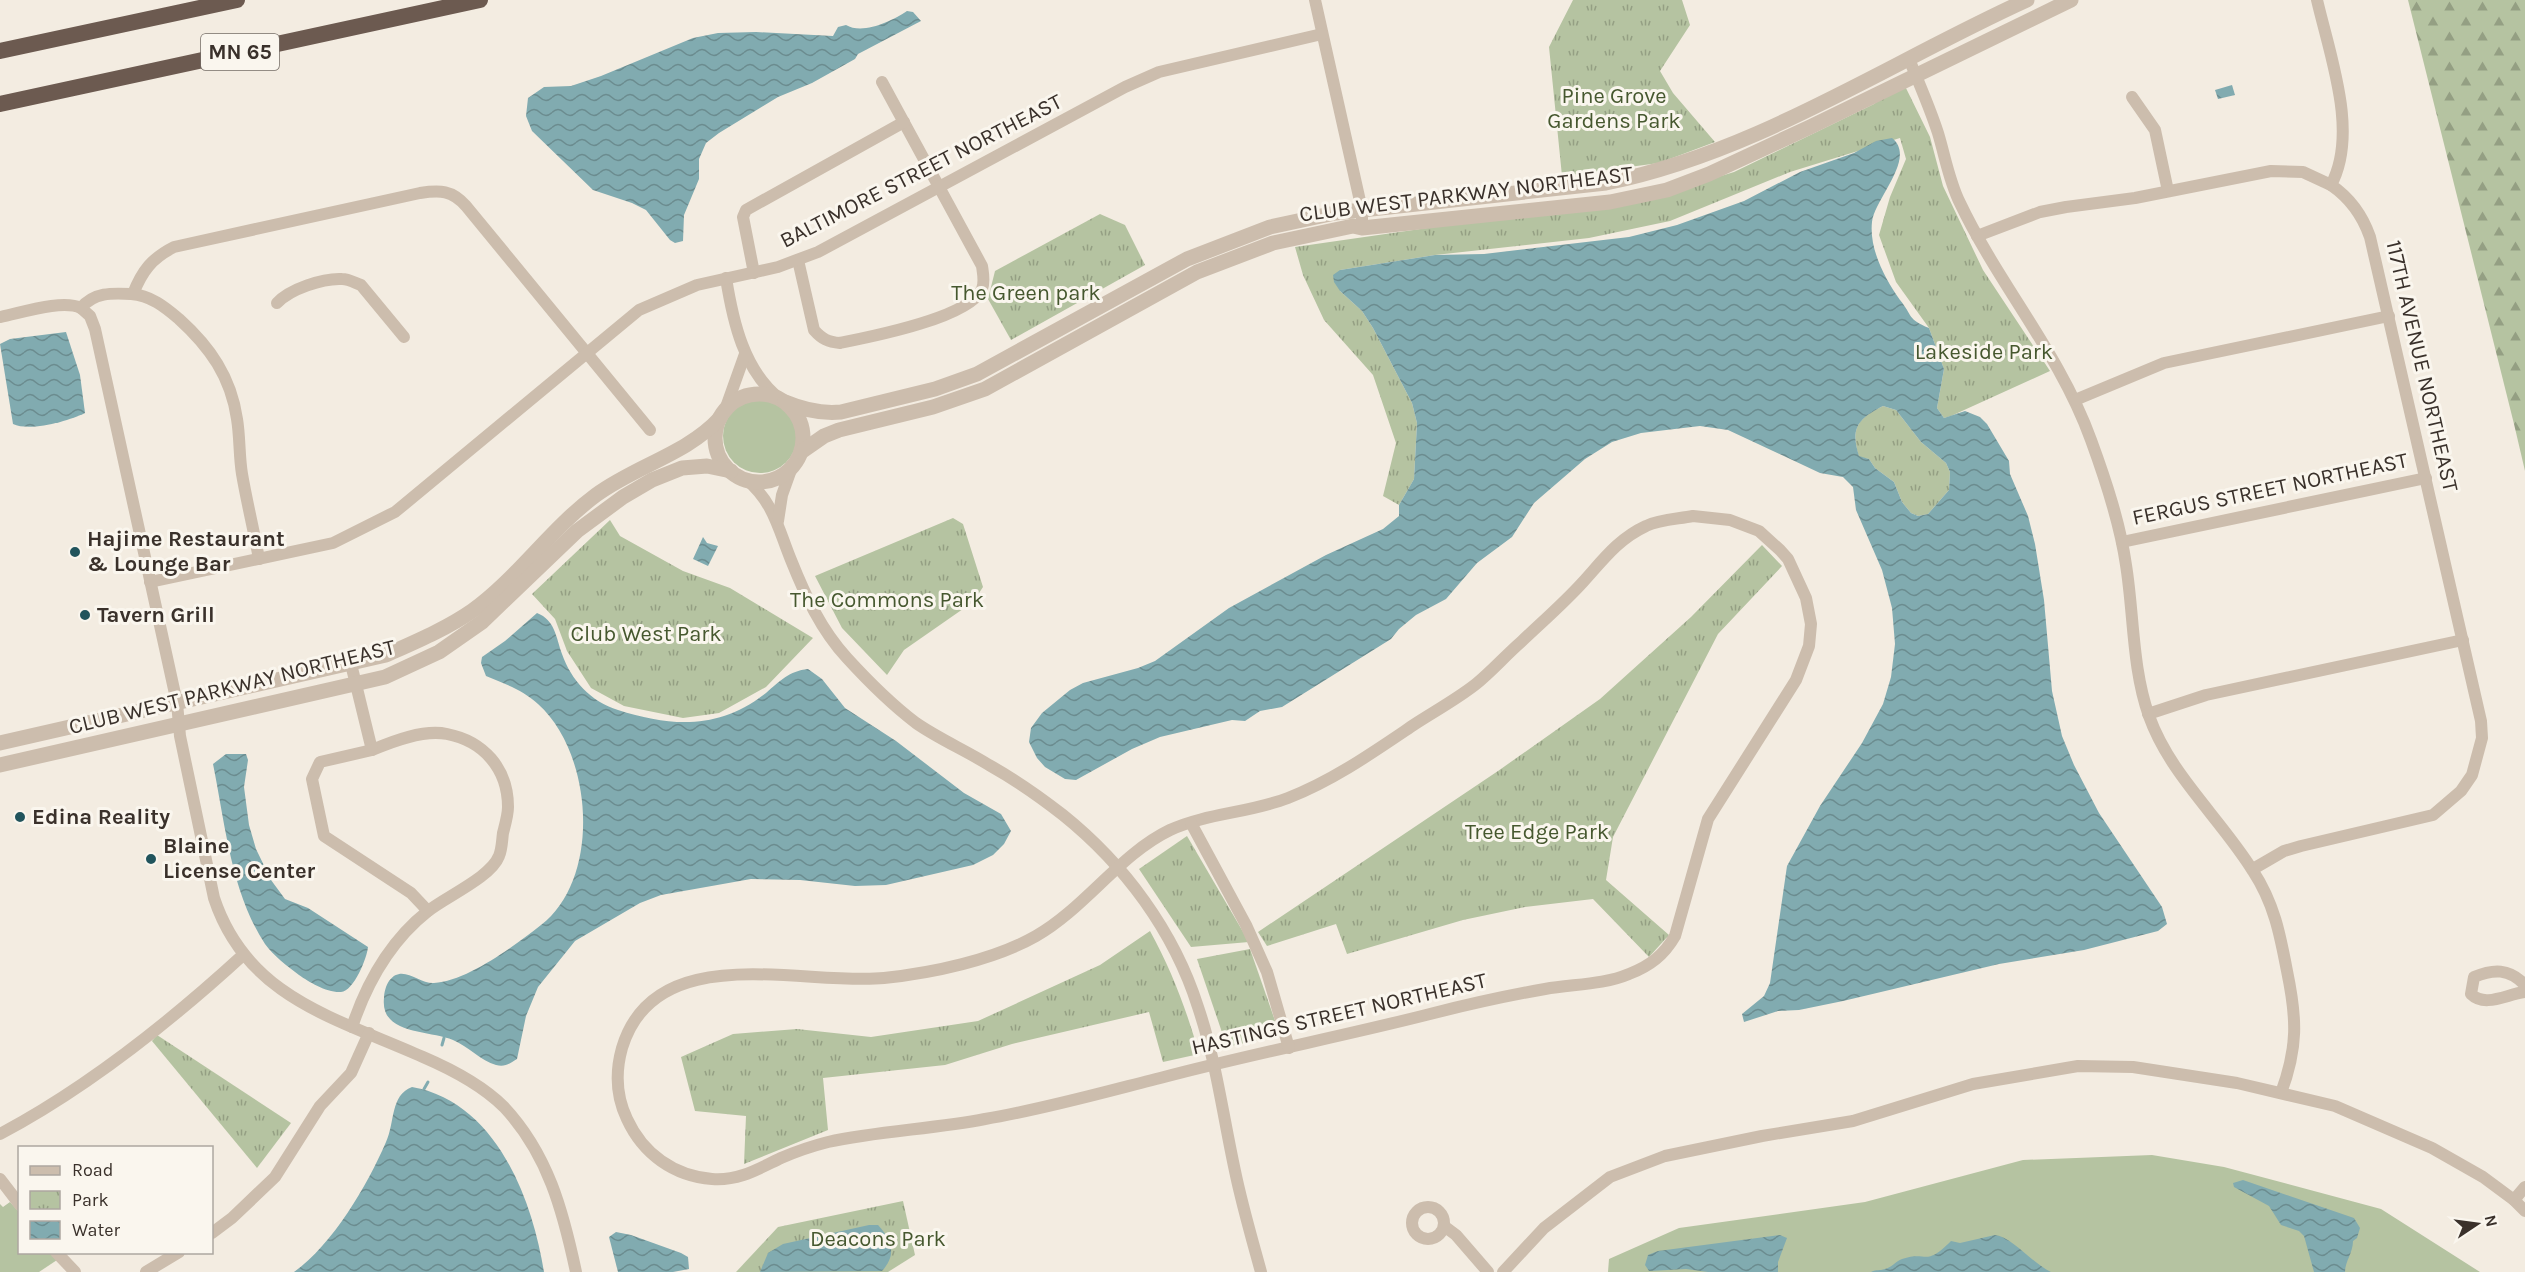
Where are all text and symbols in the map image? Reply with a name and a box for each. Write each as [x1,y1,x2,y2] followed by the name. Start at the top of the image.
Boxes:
[201,34,279,70] road number: MN 65
[1547,83,1681,134] park label: Pine Grove Gardens Park
[776,88,1066,254] street label: BALTIMORE STREET NORTHEAST
[1298,161,1634,227] street label: CLUB WEST PARKWAY NORTHEAST
[2380,238,2464,494] street label: 117TH AVENUE NORTHEAST
[951,280,1101,306] park label: The Green park
[1915,339,2053,365] park label: Lakeside Park
[2130,447,2410,531] street label: FERGUS STREET NORTHEAST
[87,526,285,577] place label: Hajime Restaurant & Lounge Bar
[68,545,82,559] marker: Hajime Restaurant & Lounge Bar
[790,587,984,613] park label: The Commons Park
[97,602,215,628] place label: Tavern Grill
[78,608,92,622] marker: Tavern Grill
[570,621,722,647] park label: Club West Park
[66,634,398,740] street label: CLUB WEST PARKWAY NORTHEAST
[32,804,170,830] place label: Edina Reality
[13,810,27,824] marker: Edina Reality
[1465,819,1609,845] park label: Tree Edge Park
[163,833,316,884] place label: Blaine License Center
[144,852,158,866] marker: Blaine License Center
[1189,967,1489,1061] street label: HASTINGS STREET NORTHEAST
[18,1146,213,1254] legend
[72,1159,113,1181] text: Road
[72,1189,109,1211] text: Park
[2447,1194,2507,1254] north arrow
[2481,1213,2502,1228] text: N
[72,1219,120,1241] text: Water
[810,1226,946,1252] park label: Deacons Park

